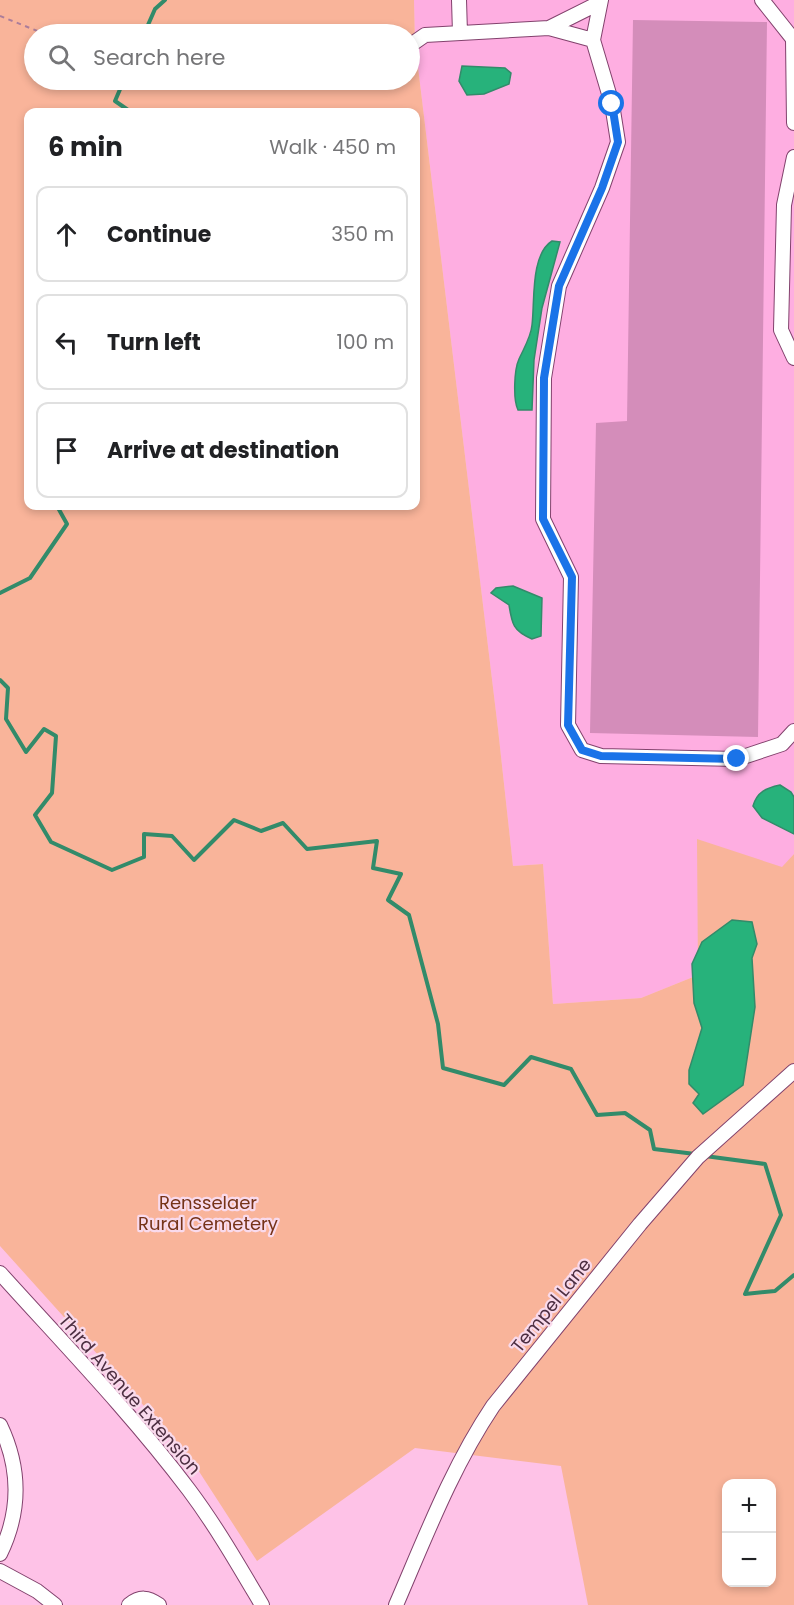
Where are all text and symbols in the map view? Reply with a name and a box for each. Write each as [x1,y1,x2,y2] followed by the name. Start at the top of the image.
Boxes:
[24,24,420,90] search box
[45,41,78,74] icon: search
[93,42,226,73] text: Search here
[598,90,624,116] route start
[48,129,123,165] text: 6 min
[269,133,396,161] text: Walk · 450 m
[50,218,83,251] icon: ahead
[107,219,211,250] text: Continue
[331,220,394,248] text: 350 m
[50,326,83,359] icon: left
[107,327,201,358] text: Turn left
[337,328,394,356] text: 100 m
[50,434,83,467] icon: arrive
[107,435,339,466] text: Arrive at destination
[723,745,749,771] route end
[138,1190,278,1236] park label: Rensselaer Rural Cemetery
[505,1253,597,1357] street label: Tempel Lane
[53,1308,207,1480] street label: Third Avenue Extension
[722,1479,776,1587] map controls
[722,1479,776,1533] button: +
[722,1533,776,1587] button: −

